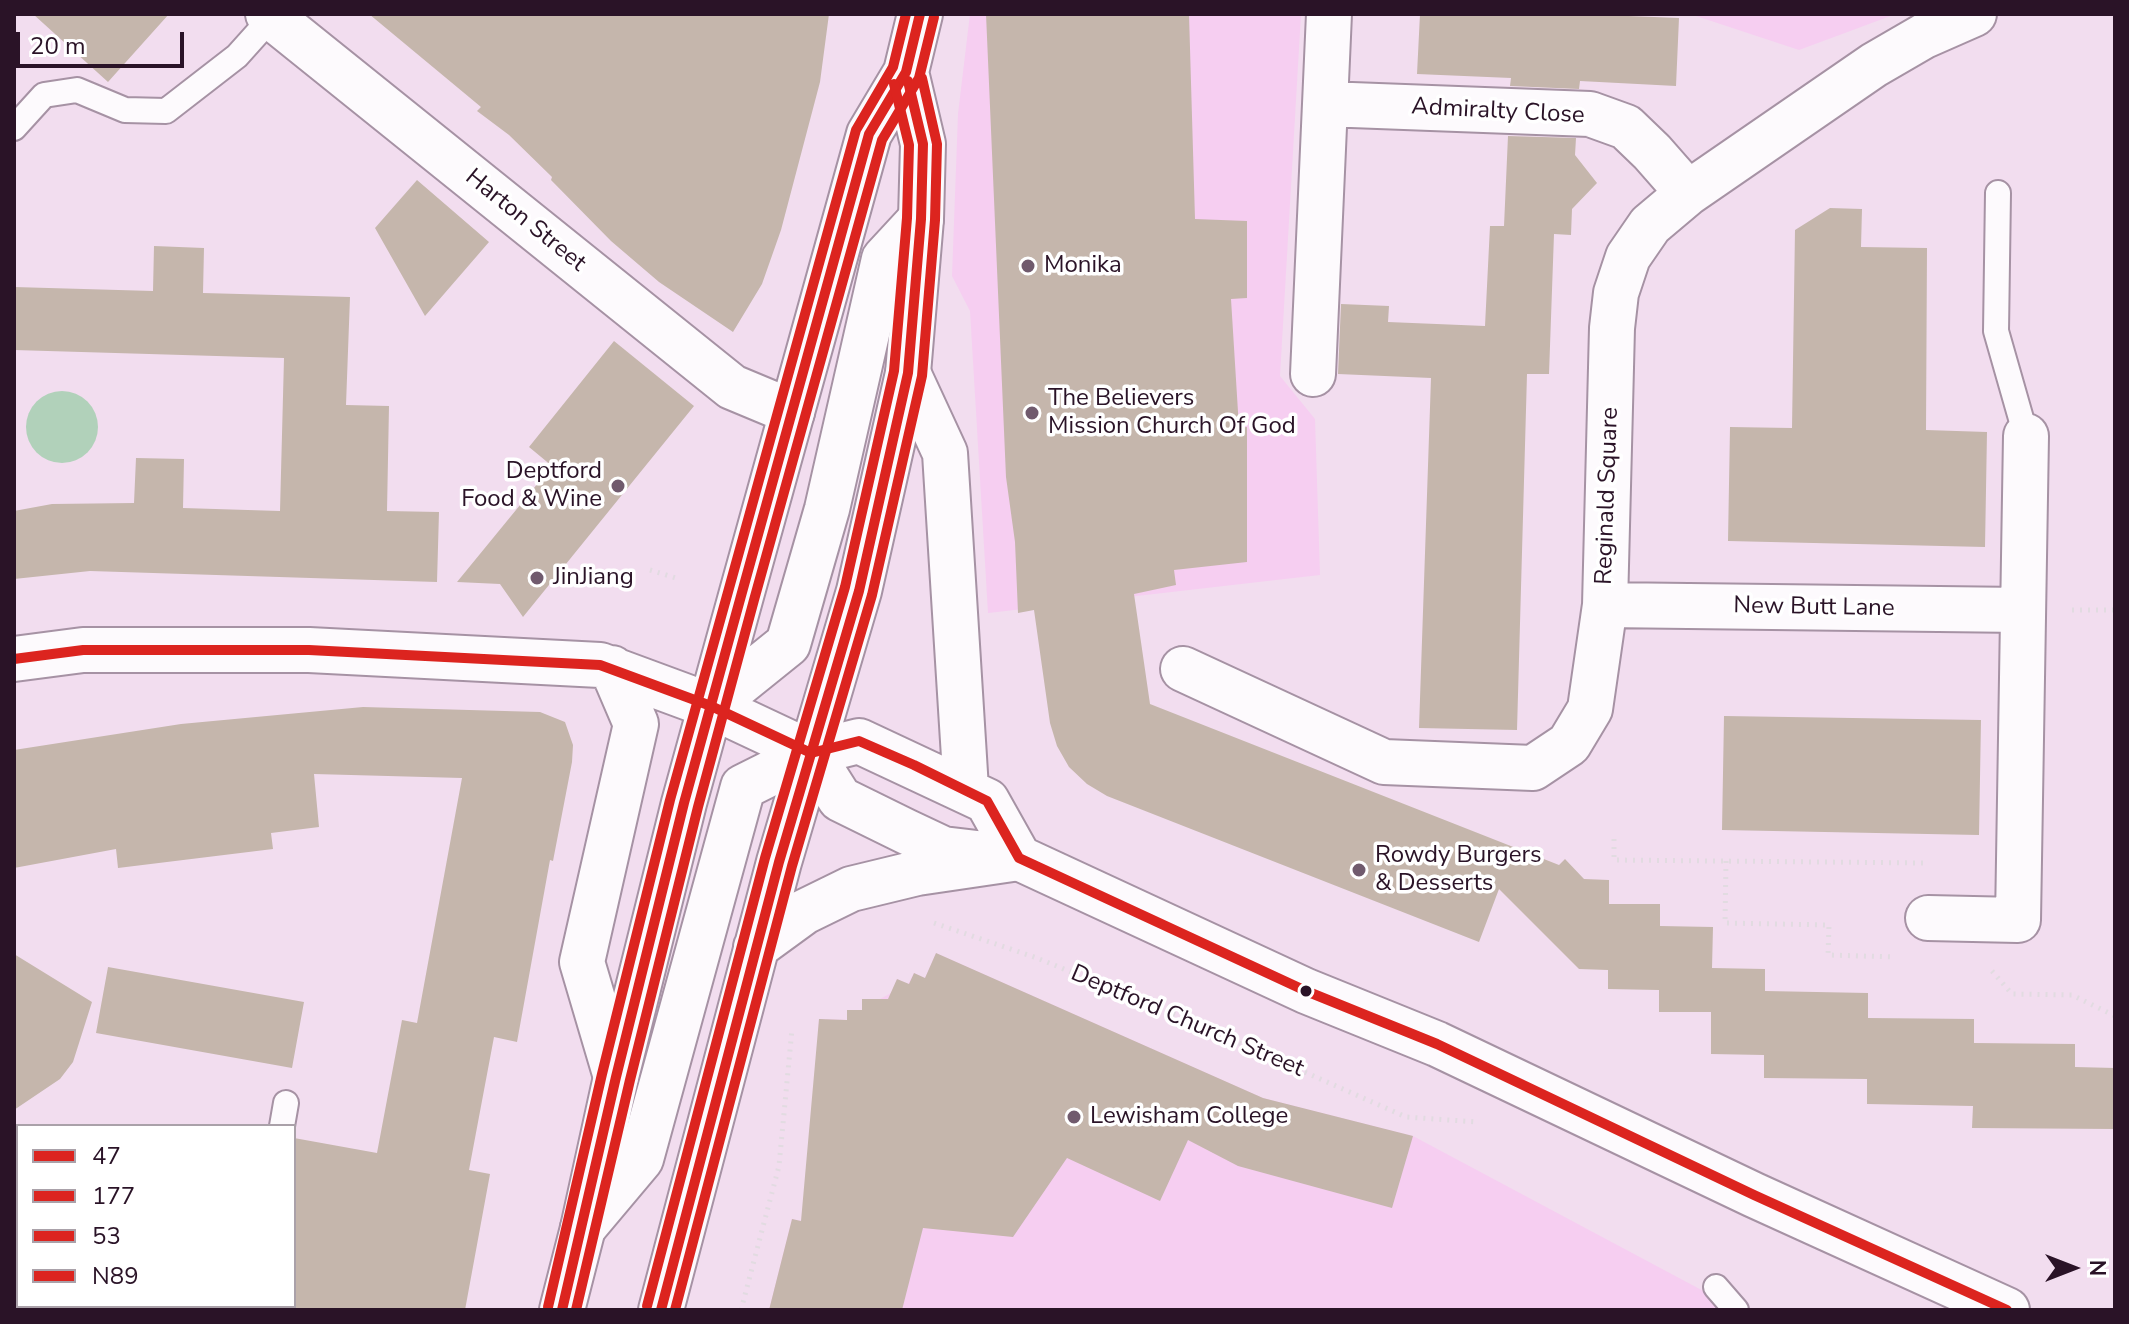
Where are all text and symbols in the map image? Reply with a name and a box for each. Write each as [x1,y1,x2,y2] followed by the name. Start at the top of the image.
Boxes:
[20,16,188,66] scale bar
[30,30,86,62] text: 20 m
[1411,93,1585,131] street label: Admiralty Close
[459,164,591,278] street label: Harton Street
[1044,252,1122,280] place label: Monika
[1019,257,1037,275] marker: Monika
[1048,385,1296,441] place label: The Believers Mission Church Of God
[1023,404,1041,422] marker: The Believers Mission Church Of God
[1591,407,1625,585] street label: Reginald Square
[461,458,602,514] place label: Deptford Food & Wine
[609,477,627,495] marker: Deptford Food & Wine
[553,564,634,592] place label: JinJiang
[528,569,546,587] marker: JinJiang
[1733,592,1895,624] street label: New Butt Lane
[1375,842,1541,898] place label: Rowdy Burgers & Desserts
[1350,861,1368,879] marker: Rowdy Burgers & Desserts
[1066,960,1308,1084] street label: Deptford Church Street
[1298,983,1314,999] unlabelled marker
[1090,1103,1288,1131] place label: Lewisham College
[1065,1108,1083,1126] marker: Lewisham College
[16,1124,296,1308] legend
[92,1140,121,1172] text: 47
[92,1180,135,1212] text: 177
[92,1220,121,1252] text: 53
[2033,1228,2113,1308] north arrow
[92,1260,139,1292] text: N89
[2082,1260,2112,1276] text: N

